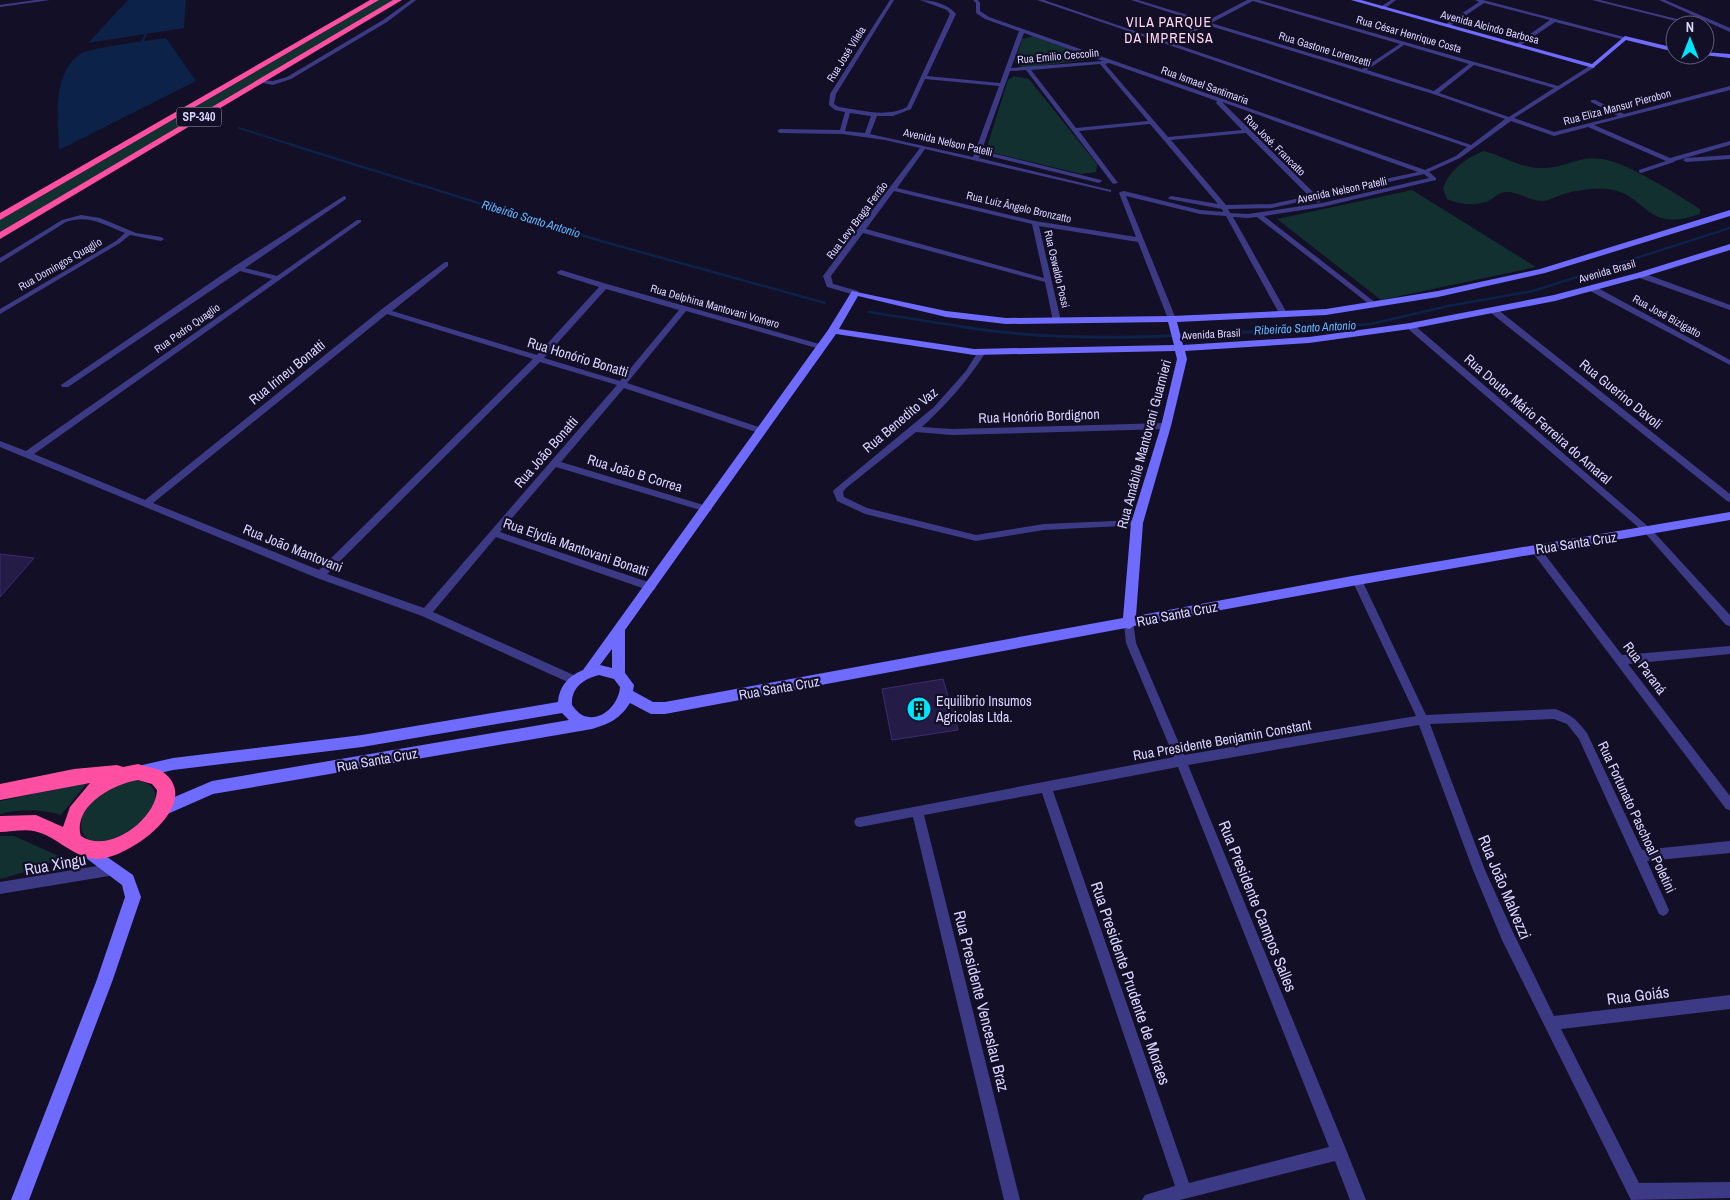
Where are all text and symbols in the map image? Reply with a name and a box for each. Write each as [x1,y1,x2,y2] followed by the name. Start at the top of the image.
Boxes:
[1438,7,1541,47] street label: Avenida Alcindo Barbosa
[1355,12,1463,56] street label: Rua César Henrique Costa
[1124,13,1214,47] district label: VILA PARQUE DA IMPRENSA
[1665,15,1715,65] north arrow
[1686,18,1694,36] text: N
[823,24,869,84] street label: Rua José Vilela
[1277,28,1373,70] street label: Rua Gastone Lorenzetti
[1016,45,1100,67] street label: Rua Emilio Ceccolin
[1159,63,1251,107] street label: Rua Ismael Santimaria
[1562,86,1672,128] street label: Rua Eliza Mansur Pierobon
[176,108,222,126] road number: SP-340
[1241,111,1309,179] street label: Rua José. Francatto
[901,125,994,159] street label: Avenida Nelson Patelli
[1295,174,1388,207] street label: Avenida Nelson Patelli
[823,179,891,261] street label: Rua Levy Braga Ferrão
[965,188,1073,226] street label: Rua Luiz Ângelo Bronzatto
[480,196,583,242] water label: Ribeirão Santo Antonio
[1041,229,1073,309] street label: Rua Oswaldo Possi
[16,234,104,294] street label: Rua Domingos Quaglio
[1576,256,1637,286] street label: Avenida Brasil
[649,281,781,331] street label: Rua Delphina Mantovani Vomero
[1630,291,1704,341] street label: Rua José Bizigatto
[151,300,223,356] street label: Rua Pedro Quaglio
[1254,317,1357,339] water label: Ribeirão Santo Antonio
[1180,325,1241,343] street label: Avenida Brasil
[525,333,631,381] street label: Rua Honório Bonatti
[245,336,329,408] street label: Rua Irineu Bonatti
[1461,350,1615,488] street label: Rua Doutor Mário Ferreira do Amaral
[1576,355,1666,433] street label: Rua Guerino Davoli
[1113,358,1175,530] street label: Rua Amábile Mantovani Guarnieri
[859,383,941,457] street label: Rua Benedito Vaz
[978,405,1100,427] street label: Rua Honório Bordignon
[510,413,582,491] street label: Rua João Bonatti
[585,450,685,496] street label: Rua João B Correa
[501,514,651,580] street label: Rua Elydia Mantovani Bonatti
[241,520,345,576] street label: Rua João Mantovani
[1534,528,1618,558] street label: Rua Santa Cruz
[1135,597,1219,631] street label: Rua Santa Cruz
[1619,638,1671,698] street label: Rua Paraná
[737,672,821,704] street label: Rua Santa Cruz
[935,692,1032,726] place label: Equilibrio Insumos Agricolas Ltda.
[906,696,932,722] building icon: Equilibrio Insumos Agricolas Ltda.
[1132,715,1312,765] street label: Rua Presidente Benjamin Constant
[1594,738,1680,896] street label: Rua Fortunato Paschoal Poletini
[335,744,419,776] street label: Rua Santa Cruz
[1214,817,1302,995] street label: Rua Presidente Campos Salles
[1473,831,1537,943] street label: Rua João Malvezzi
[23,848,87,880] street label: Rua Xingu
[1086,878,1176,1088] street label: Rua Presidente Prudente de Moraes
[949,908,1015,1094] street label: Rua Presidente Venceslau Braz
[1606,980,1670,1010] street label: Rua Goiás

